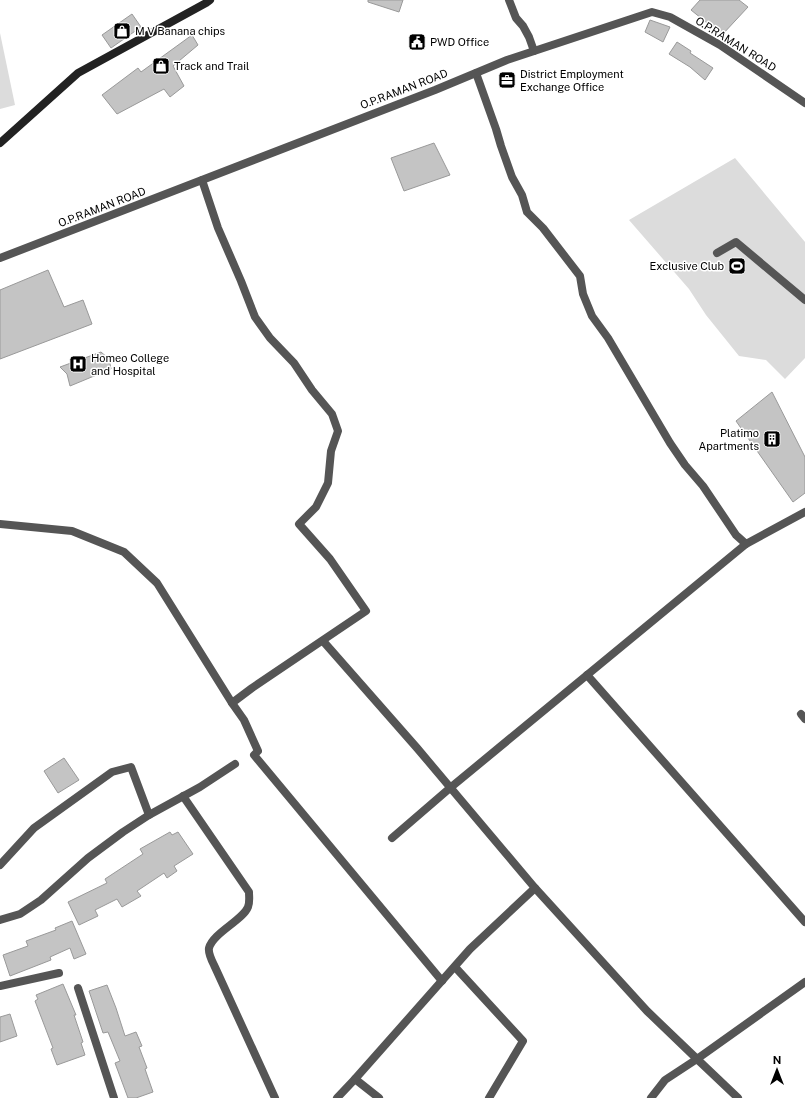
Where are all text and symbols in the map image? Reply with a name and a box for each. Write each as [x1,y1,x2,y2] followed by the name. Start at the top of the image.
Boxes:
[693,14,779,74] street label: O.P.RAMAN ROAD
[112,21,132,41] shop icon: M V Banana chips
[135,25,226,37] place label: M V Banana chips
[407,32,427,52] public building icon: PWD Office
[430,36,489,48] place label: PWD Office
[151,56,171,76] shop icon: Track and Trail
[174,60,249,72] place label: Track and Trail
[359,67,450,111] street label: O.P.RAMAN ROAD
[520,68,624,93] place label: District Employment Exchange Office
[497,70,517,90] office icon: District Employment Exchange Office
[57,185,148,229] street label: O.P.RAMAN ROAD
[727,256,747,276] sports icon: Exclusive Club
[650,260,724,272] place label: Exclusive Club
[91,352,169,377] place label: Homeo College and Hospital
[68,354,88,374] hospital icon: Homeo College and Hospital
[699,427,759,452] place label: Platimo Apartments
[762,429,782,449] building icon: Platimo Apartments
[757,1050,797,1090] north arrow
[773,1054,781,1066] text: N

